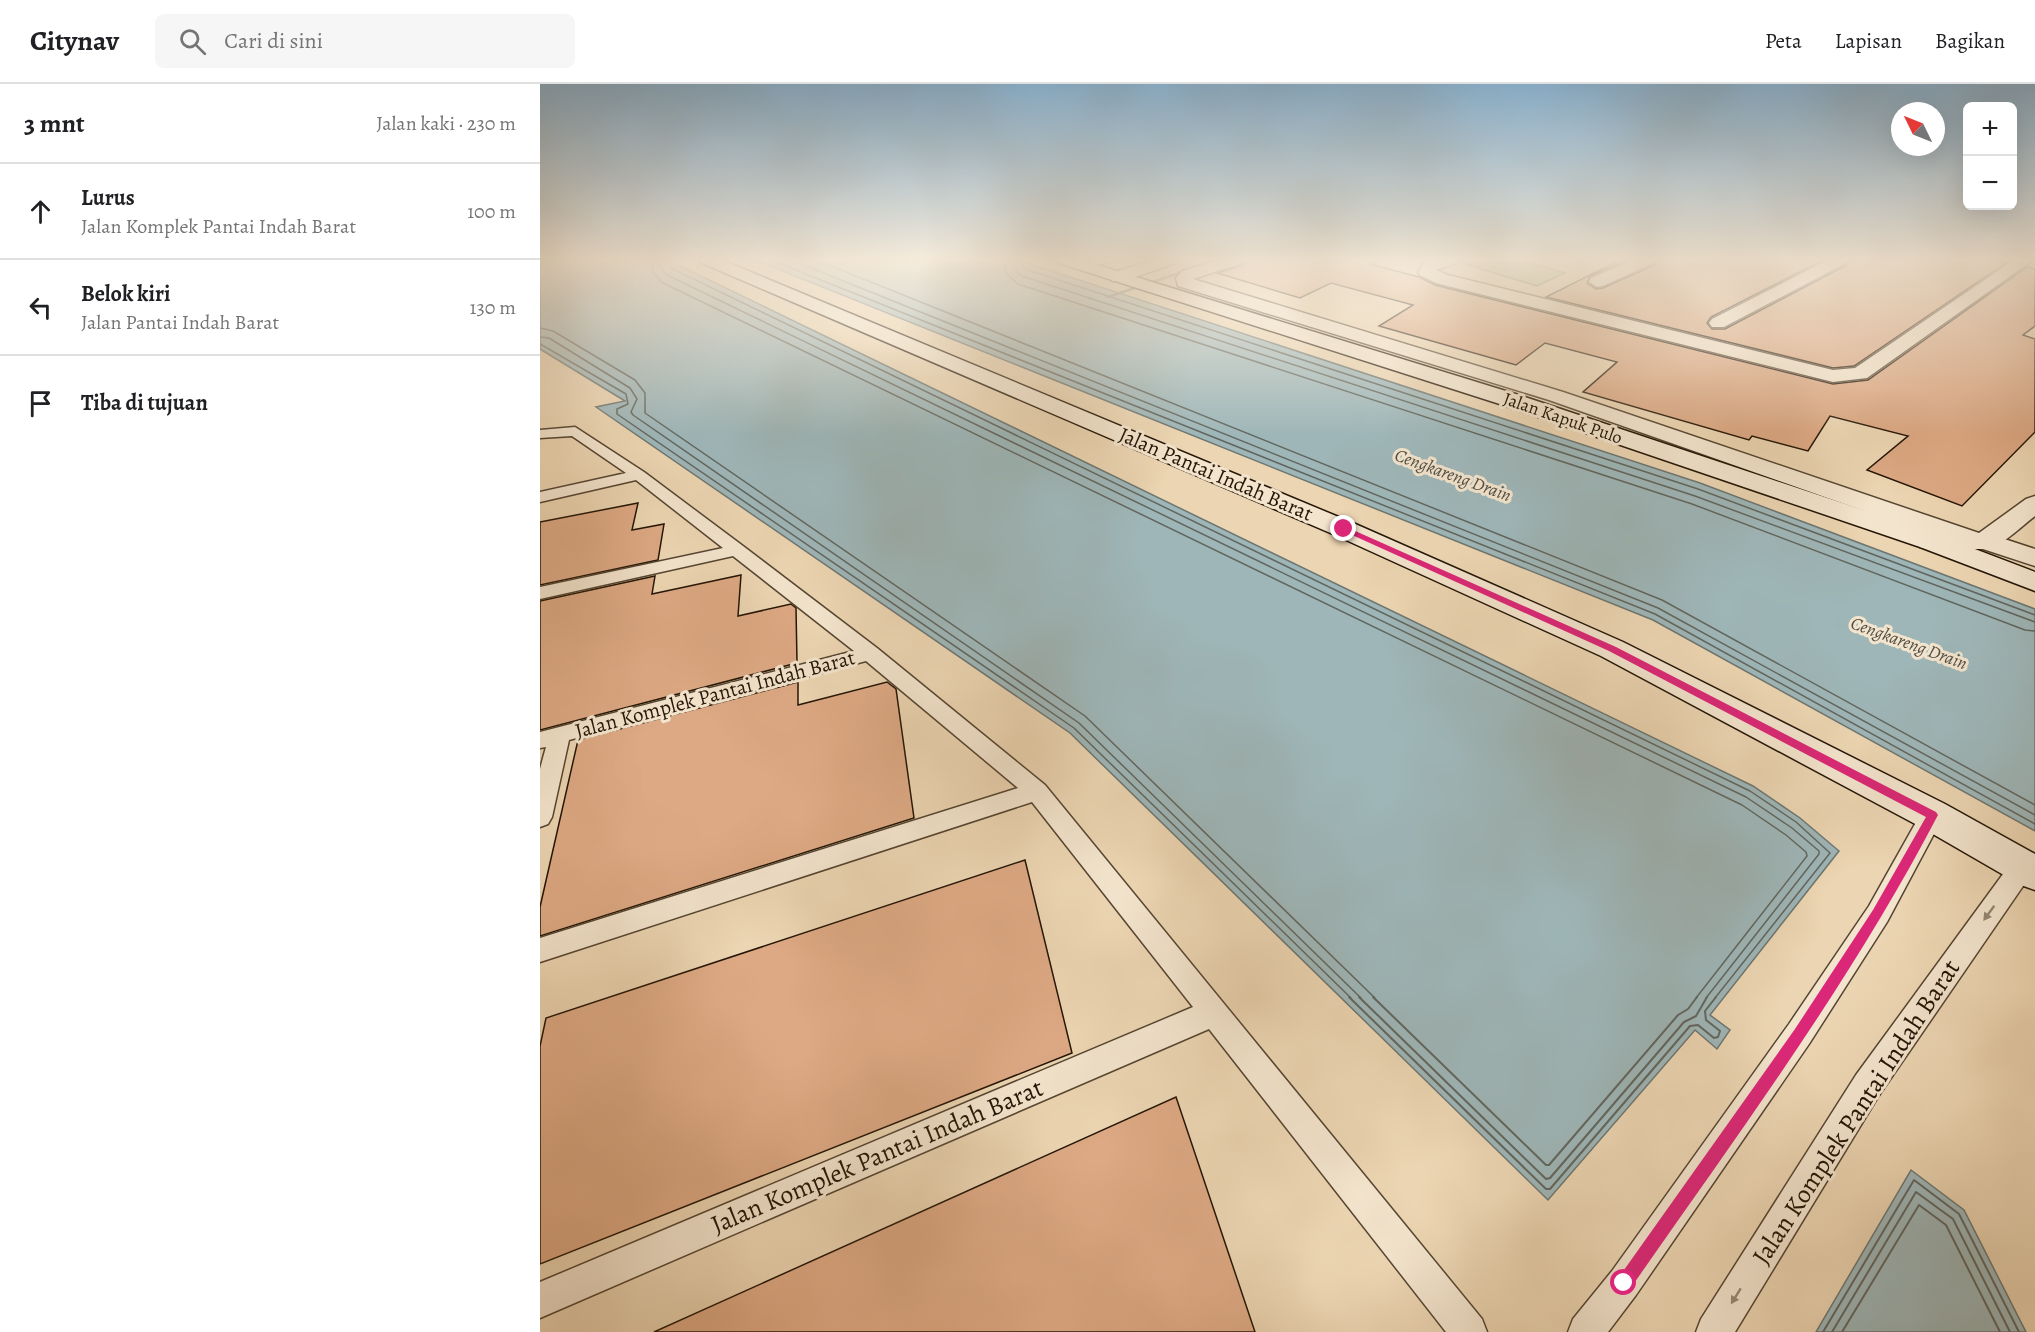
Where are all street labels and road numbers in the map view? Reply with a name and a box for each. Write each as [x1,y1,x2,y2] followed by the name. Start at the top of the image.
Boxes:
[1500,386,1626,450] street label: Jalan Kapuk Pulo
[1115,420,1317,528] street label: Jalan Pantai Indah Barat
[572,643,858,745] street label: Jalan Komplek Pantai Indah Barat
[1744,952,1968,1271] street label: Jalan Komplek Pantai Indah Barat
[706,1070,1049,1242] street label: Jalan Komplek Pantai Indah Barat

